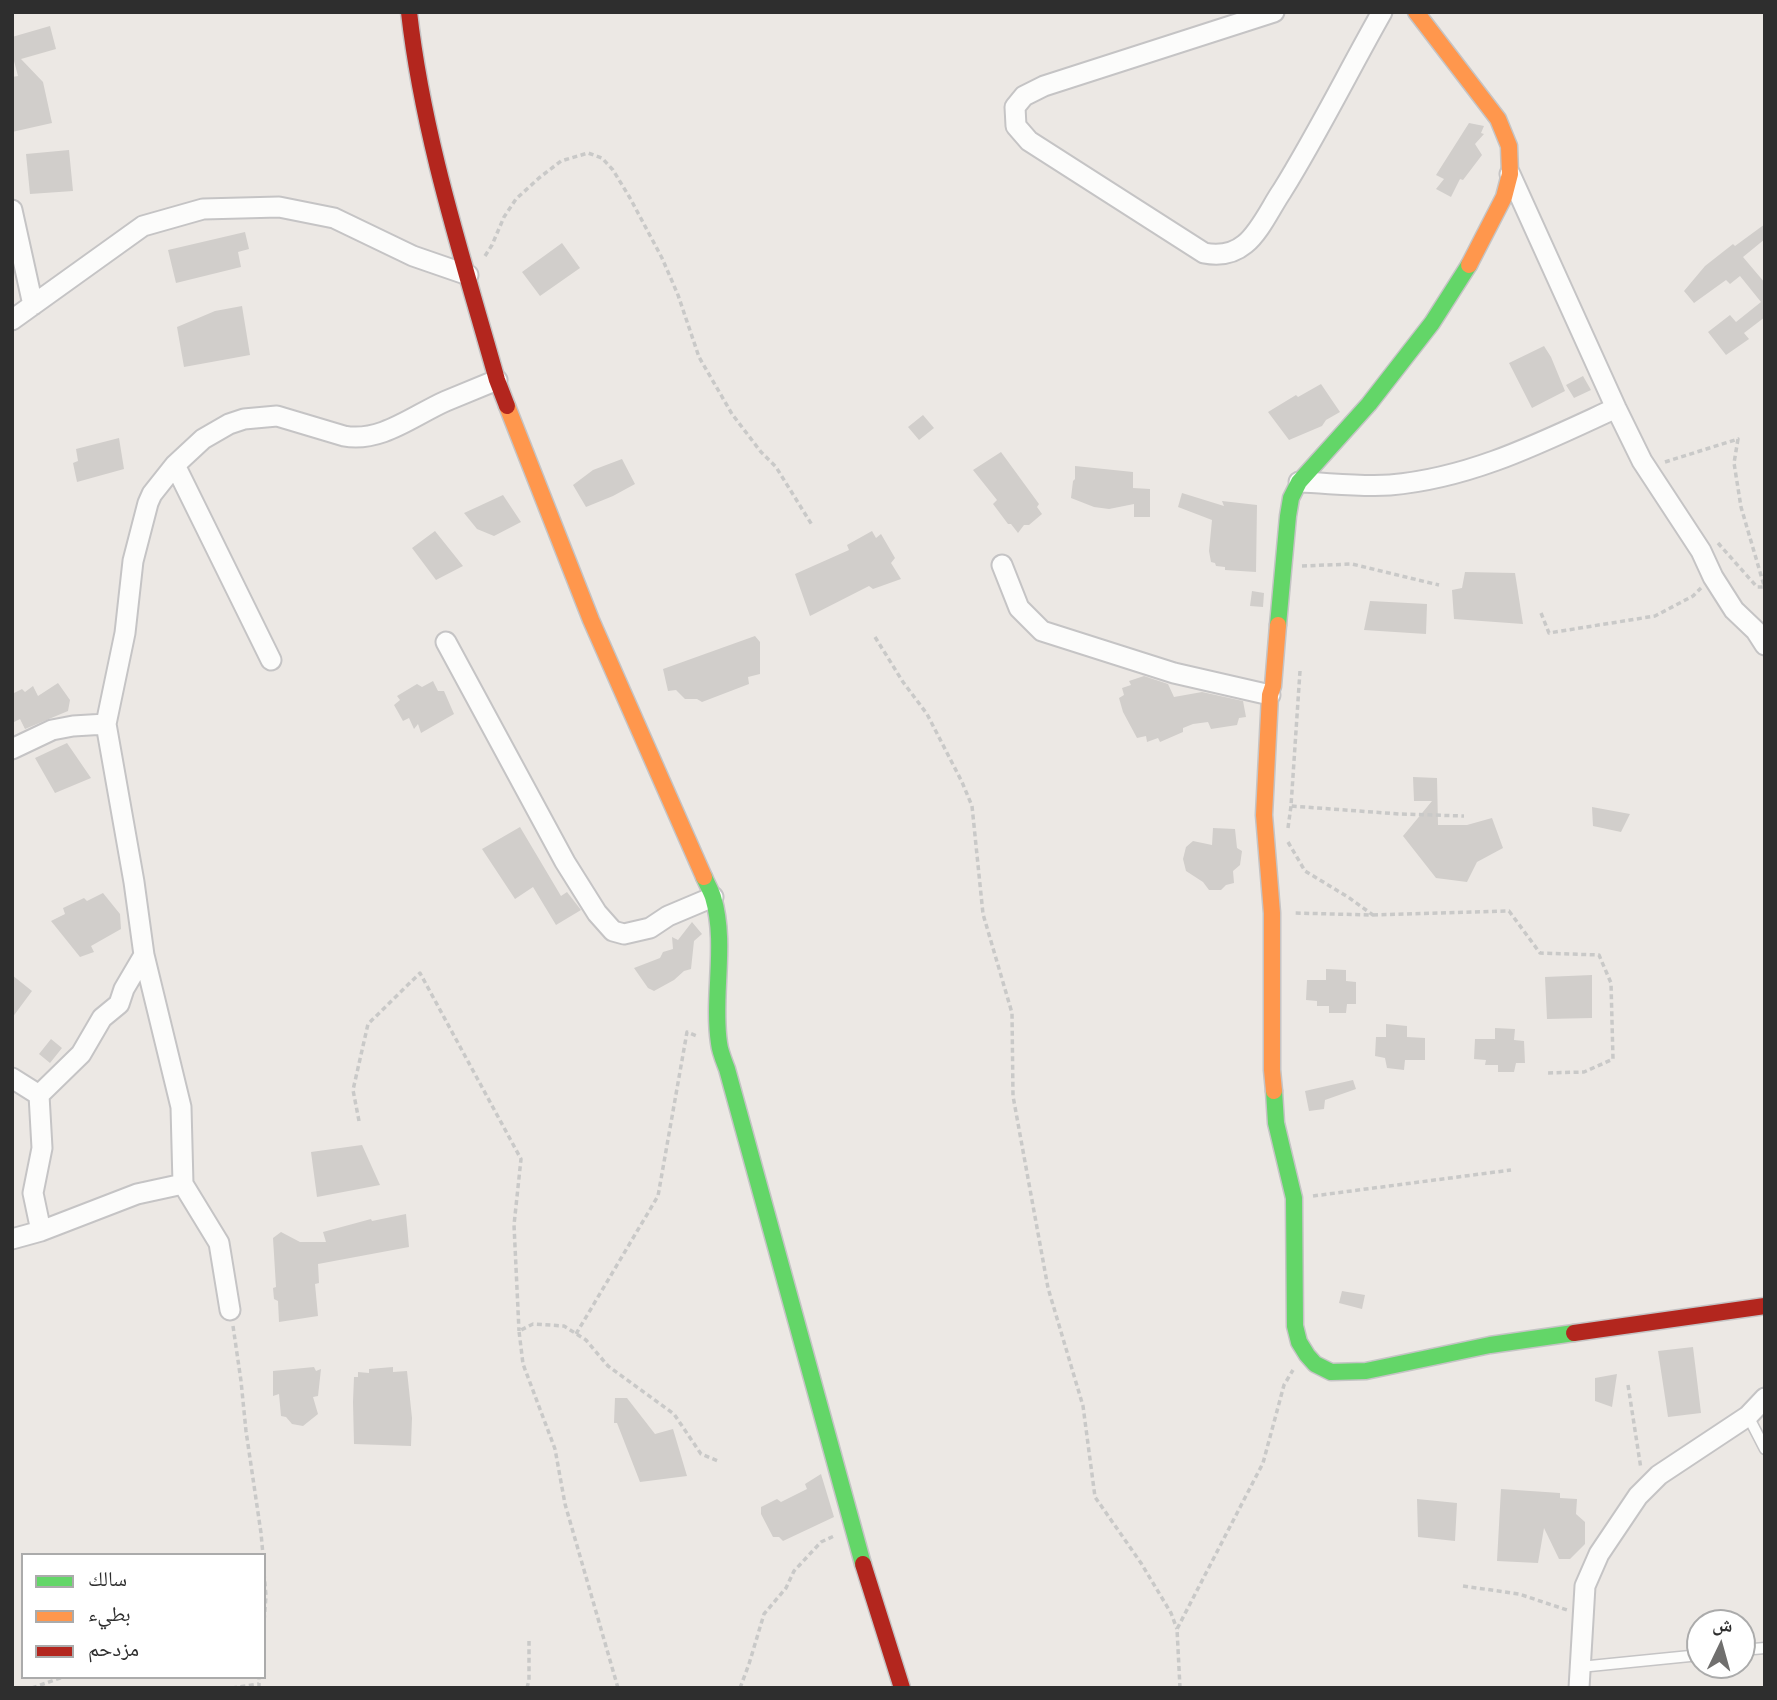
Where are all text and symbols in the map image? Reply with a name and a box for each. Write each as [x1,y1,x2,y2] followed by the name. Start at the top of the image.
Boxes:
[21,1553,266,1679] legend
[88,1567,127,1592] text: سالك
[88,1602,131,1627] text: بطيء
[1686,1609,1756,1679] north arrow
[1712,1613,1734,1637] text: ش
[88,1637,139,1662] text: مزدحم

